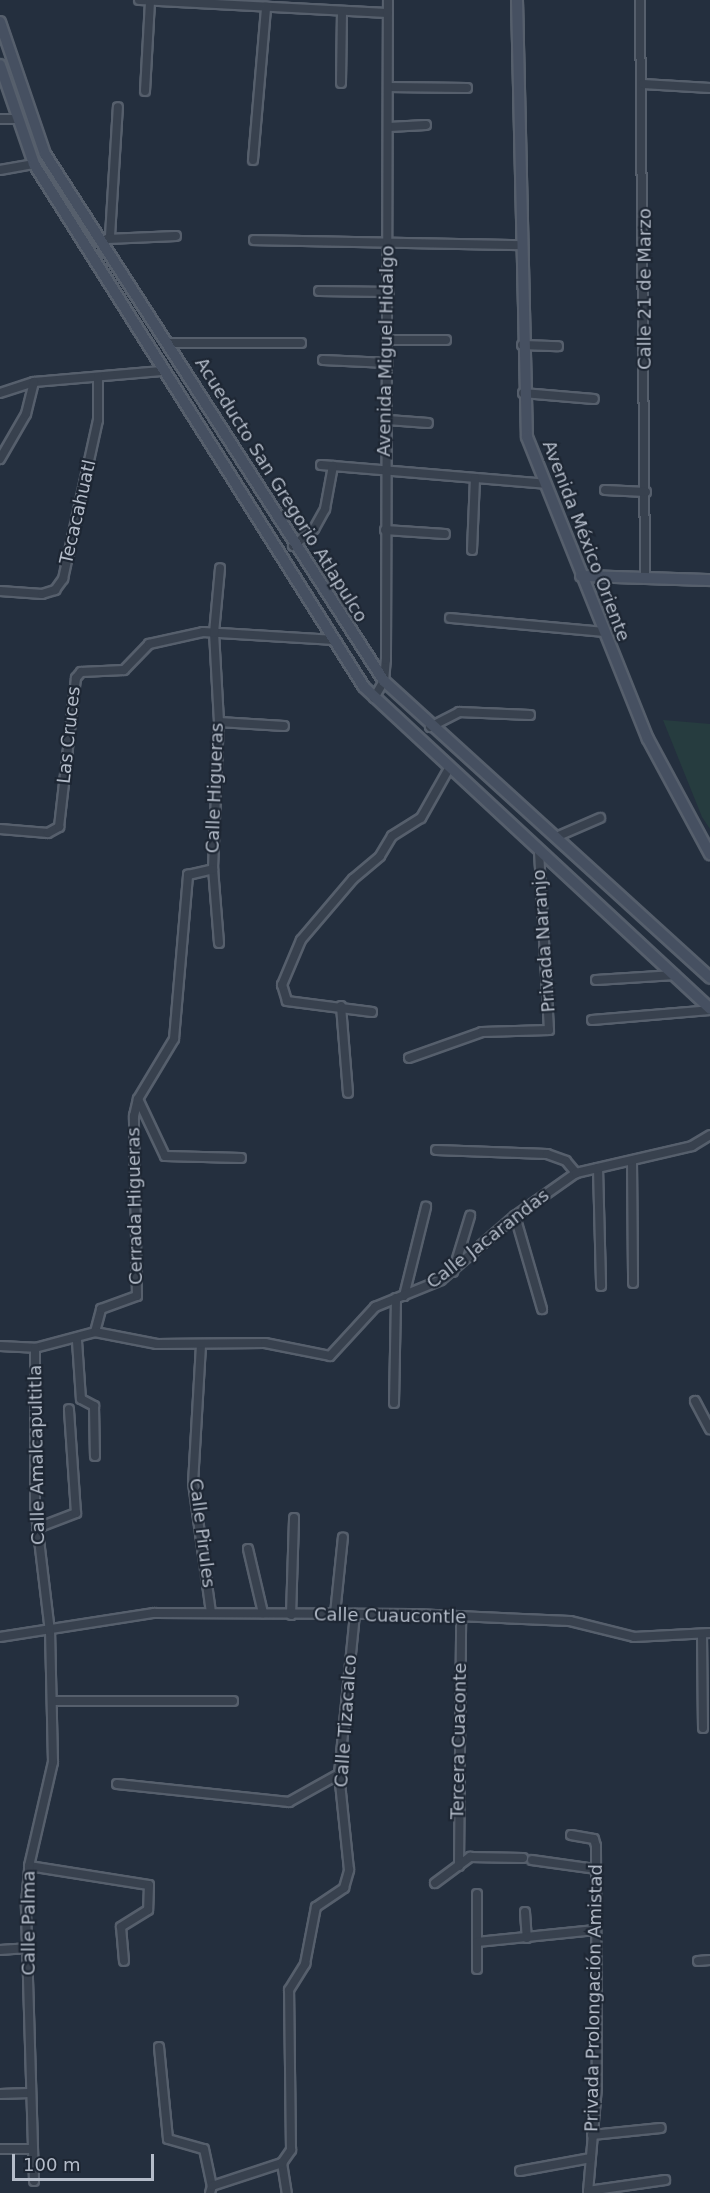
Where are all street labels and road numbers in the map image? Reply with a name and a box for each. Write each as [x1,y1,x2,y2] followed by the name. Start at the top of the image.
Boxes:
[634,208,656,370] street label: Calle 21 de Marzo
[373,245,399,457] street label: Avenida Miguel Hidalgo
[190,354,372,626] street label: Acueducto San Gregorio Atlapulco
[538,438,634,644] street label: Avenida México Oriente
[55,458,101,566] street label: Tecacahuatl
[53,685,85,785] street label: Las Cruces
[202,722,228,854] street label: Calle Higueras
[528,869,560,1013] street label: Privada Naranjo
[123,1127,147,1285] street label: Cerrada Higueras
[423,1185,553,1293] street label: Calle Jacarandas
[25,1365,49,1545] street label: Calle Amalcapultitla
[185,1477,219,1589] street label: Calle Pirules
[314,1604,466,1628] street label: Calle Cuaucontle
[331,1654,361,1788] street label: Calle Tizacalco
[447,1663,471,1819] street label: Tercera Cuaconte
[581,1864,607,2132] street label: Privada Prolongación Amistad
[18,1870,40,1976] street label: Calle Palma

